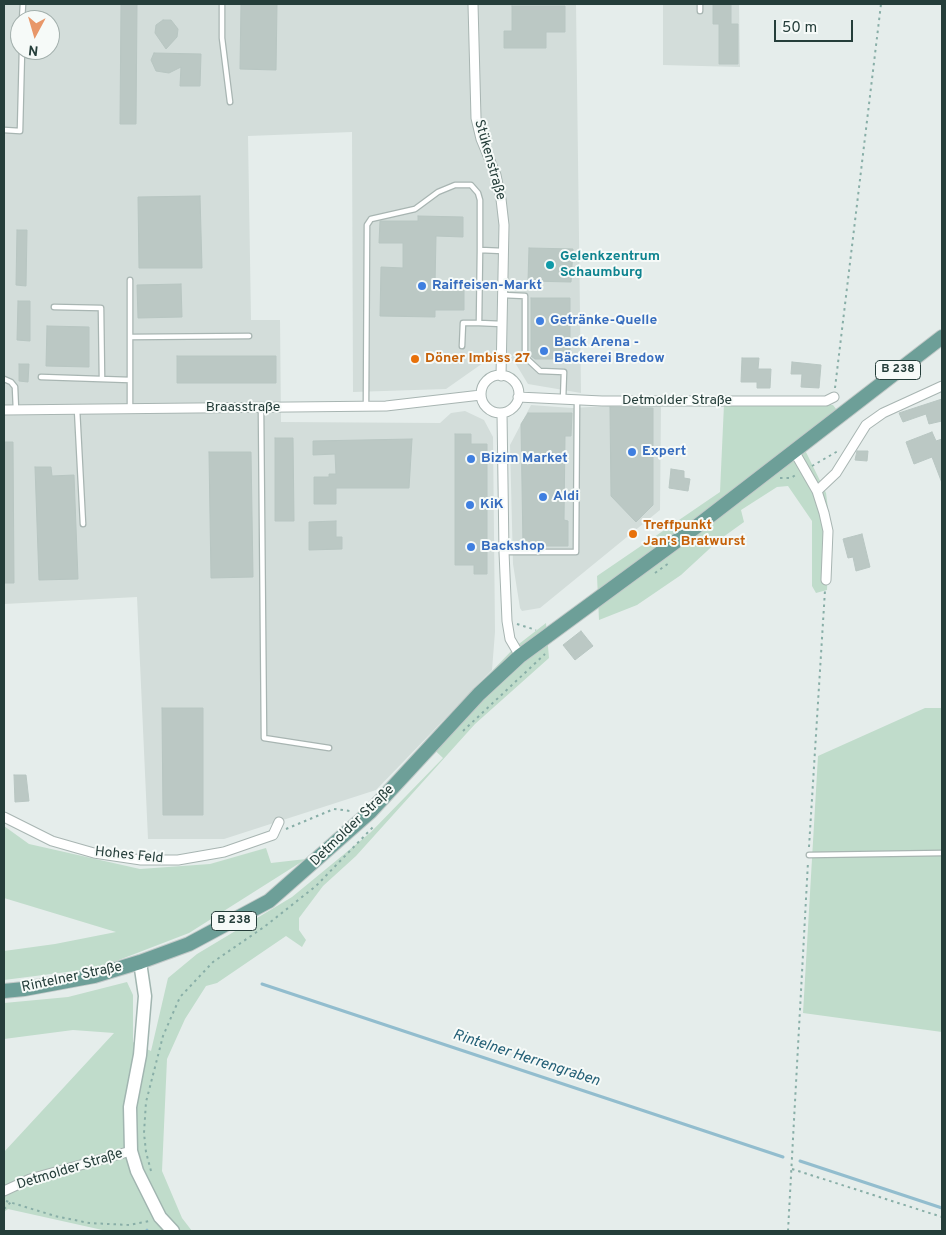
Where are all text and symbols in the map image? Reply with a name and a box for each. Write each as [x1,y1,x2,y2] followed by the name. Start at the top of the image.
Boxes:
[10,10,60,60] north arrow
[776,10,855,42] scale bar
[782,19,817,38] text: 50 m
[28,40,39,58] text: N
[469,118,509,202] street label: Stükenstraße
[560,249,660,282] place label: Gelenkzentrum Schaumburg
[544,259,556,271] marker: Gelenkzentrum Schaumburg
[432,278,542,294] place label: Raiffeisen-Markt
[416,280,428,292] marker: Raiffeisen-Markt
[550,313,657,329] place label: Getränke-Quelle
[534,315,546,327] marker: Getränke-Quelle
[554,335,665,368] place label: Back Arena - Bäckerei Bredow
[538,345,550,357] marker: Back Arena - Bäckerei Bredow
[425,351,530,367] place label: Döner Imbiss 27
[409,353,421,365] marker: Döner Imbiss 27
[876,360,920,380] road number: B 238
[622,393,732,409] street label: Detmolder Straße
[206,400,280,416] street label: Braasstraße
[642,444,686,460] place label: Expert
[626,446,638,458] marker: Expert
[481,451,568,467] place label: Bizim Market
[465,453,477,465] marker: Bizim Market
[553,489,579,505] place label: Aldi
[537,491,549,503] marker: Aldi
[480,497,504,513] place label: KiK
[464,499,476,511] marker: KiK
[643,518,746,550] place label: Treffpunkt Jan's Bratwurst
[627,528,639,540] marker: Treffpunkt Jan's Bratwurst
[481,539,545,555] place label: Backshop
[465,541,477,553] marker: Backshop
[308,782,398,870] street label: Detmolder Straße
[94,844,164,868] street label: Hohes Feld
[212,911,256,930] road number: B 238
[20,959,124,997] street label: Rintelner Straße
[450,1027,602,1091] water label: Rintelner Herrengraben
[15,1146,125,1194] street label: Detmolder Straße

